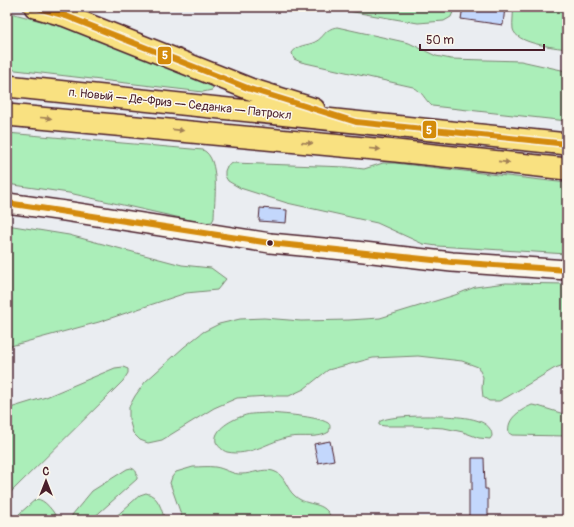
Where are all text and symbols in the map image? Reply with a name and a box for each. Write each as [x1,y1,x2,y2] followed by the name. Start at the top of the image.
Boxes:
[420,26,544,52] scale bar
[426,33,454,48] text: 50 m
[157,46,172,65] line badge: 5
[162,49,168,62] text: 5
[68,85,292,123] street label: п. Новый — Де-Фриз — Седанка — Патрокл
[40,115,52,122] one-way arrow
[422,120,437,139] line badge: 5
[426,124,432,137] text: 5
[172,127,184,134] one-way arrow
[301,139,313,146] one-way arrow
[369,145,381,152] one-way arrow
[498,159,510,165] one-way arrow
[265,238,275,248] unlabelled marker
[26,461,66,501] north arrow
[43,465,50,478] text: С

